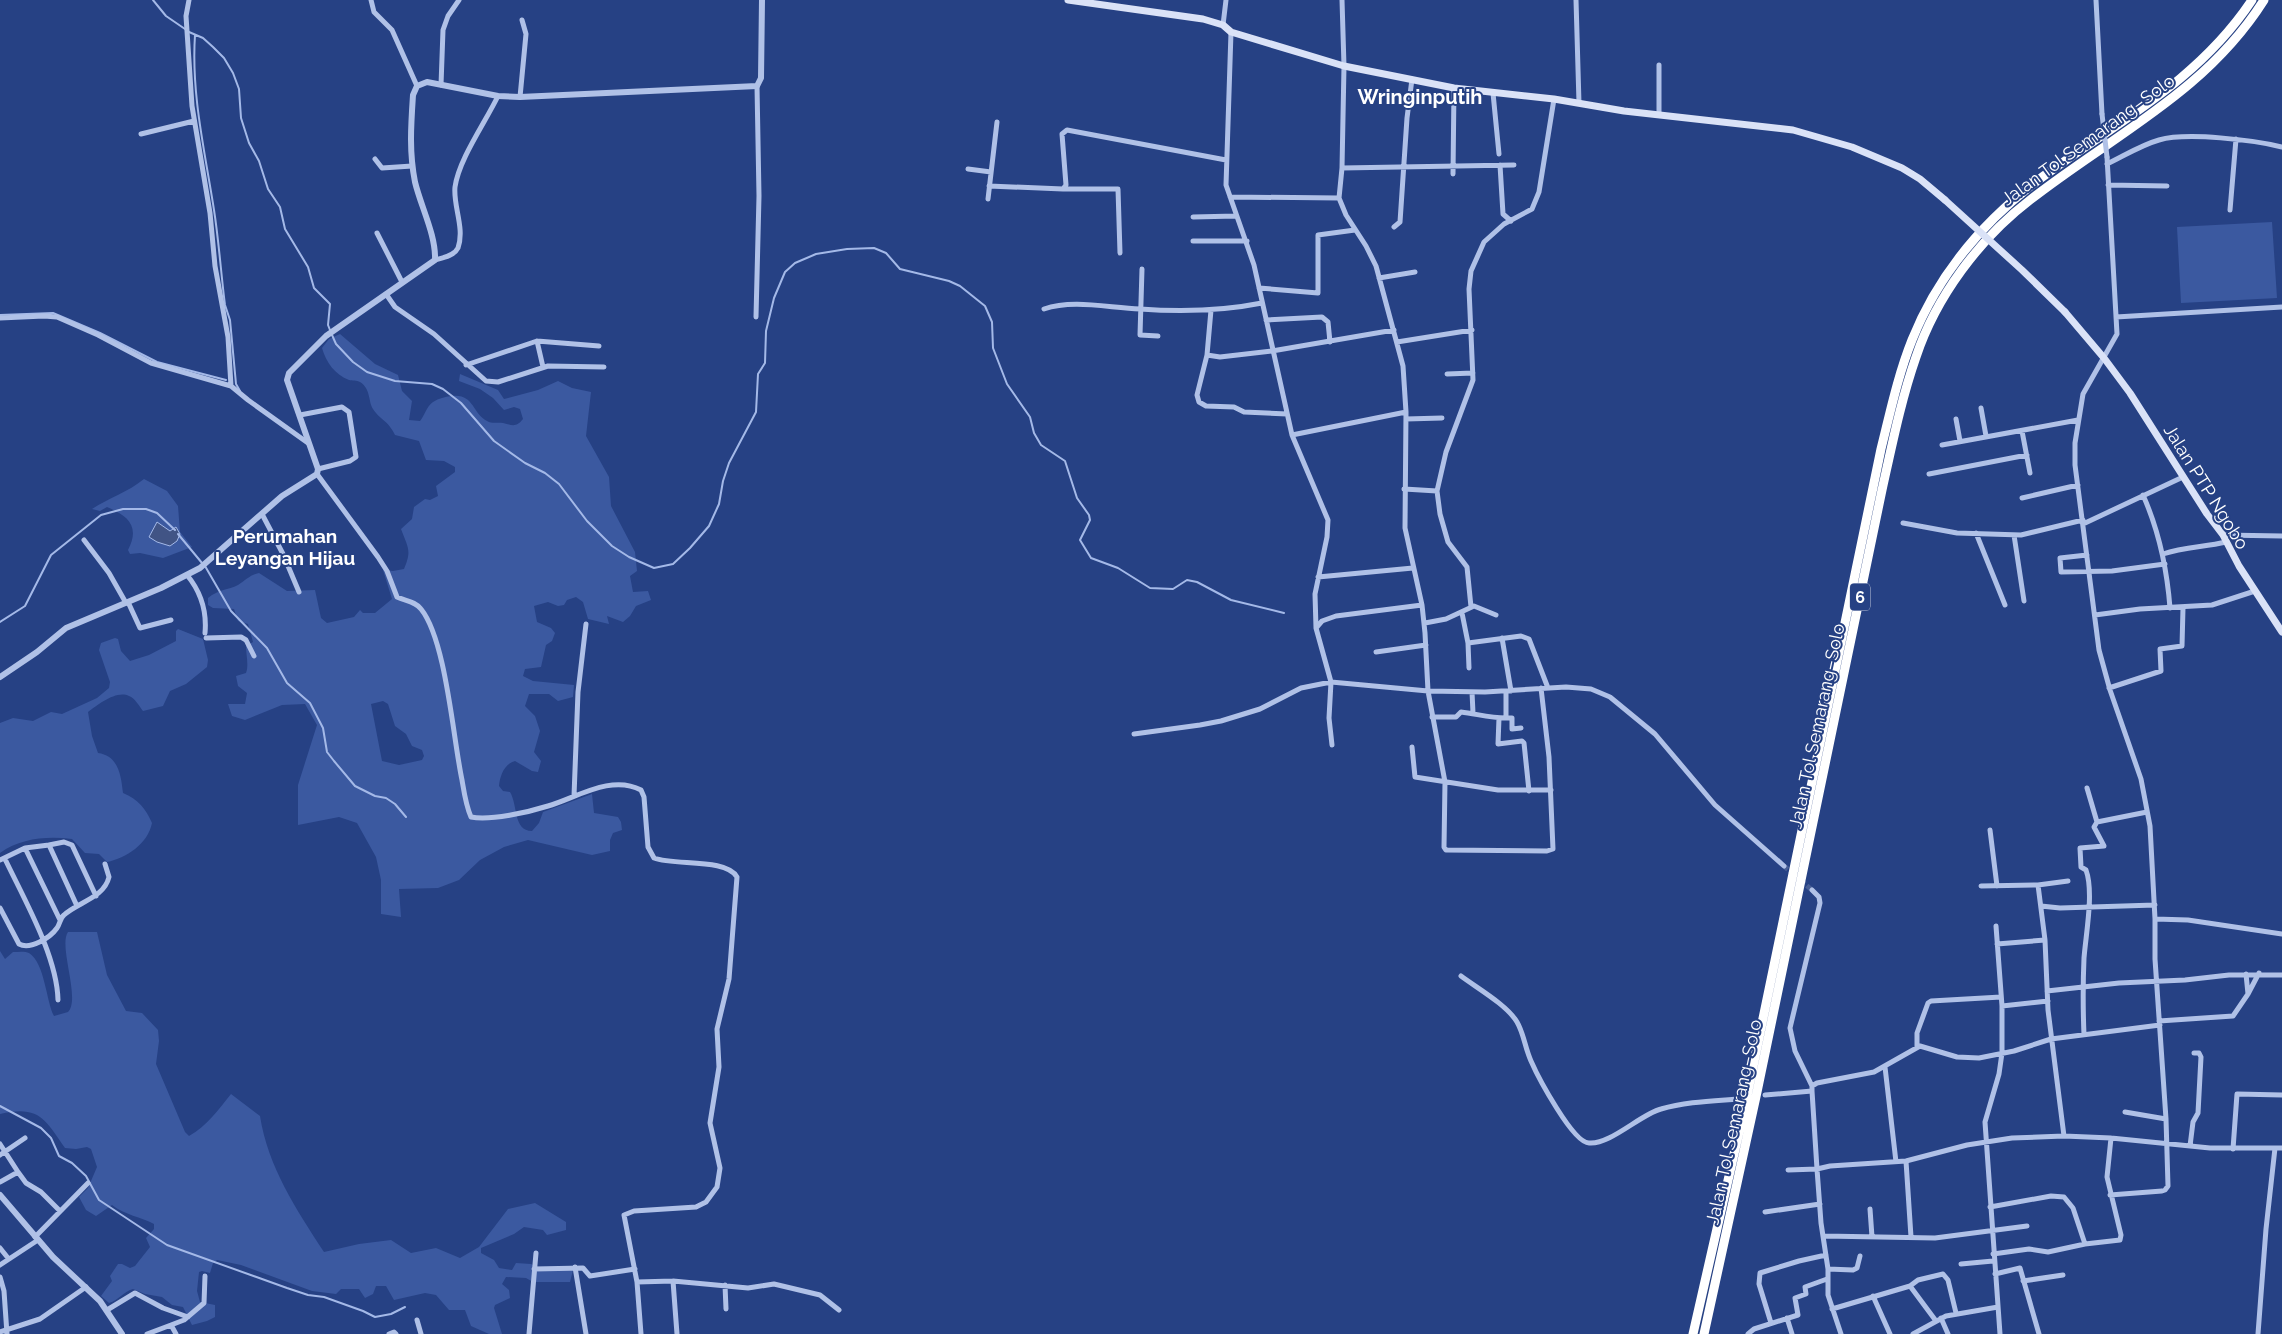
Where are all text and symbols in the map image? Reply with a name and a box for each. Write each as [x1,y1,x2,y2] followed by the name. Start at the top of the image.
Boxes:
[1997,69,2179,210] street label: Jalan Tol Semarang–Solo
[1358,85,1482,109] district label: Wringinputih
[2160,421,2253,553] street label: Jalan PTP Ngobo
[215,525,355,569] district label: Perumahan Leyangan Hijau
[1850,584,1870,610] road number: 6
[1784,621,1849,830] street label: Jalan Tol Semarang–Solo
[1701,1017,1766,1226] street label: Jalan Tol Semarang–Solo

